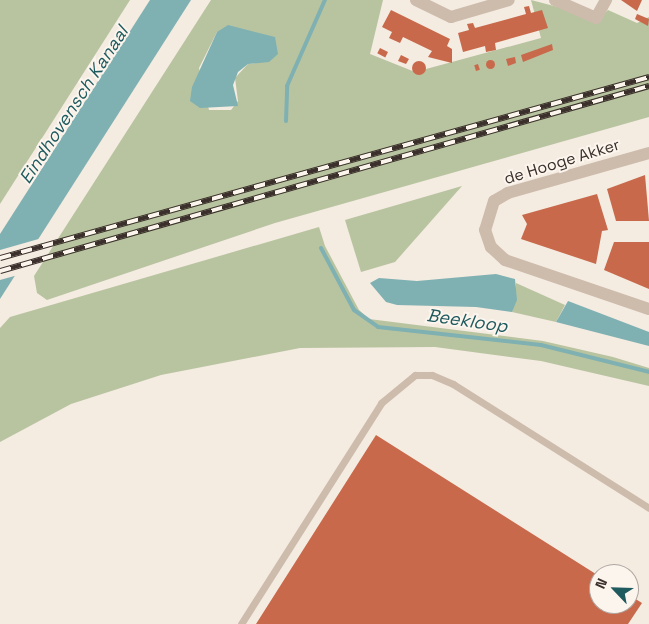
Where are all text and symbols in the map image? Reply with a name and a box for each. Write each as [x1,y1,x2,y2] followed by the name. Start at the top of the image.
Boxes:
[15,22,133,188] water label: Eindhovensch Kanaal
[502,135,622,189] street label: de Hooge Akker
[425,305,509,337] water label: Beekloop
[589,564,639,614] north arrow
[591,575,611,591] text: N

